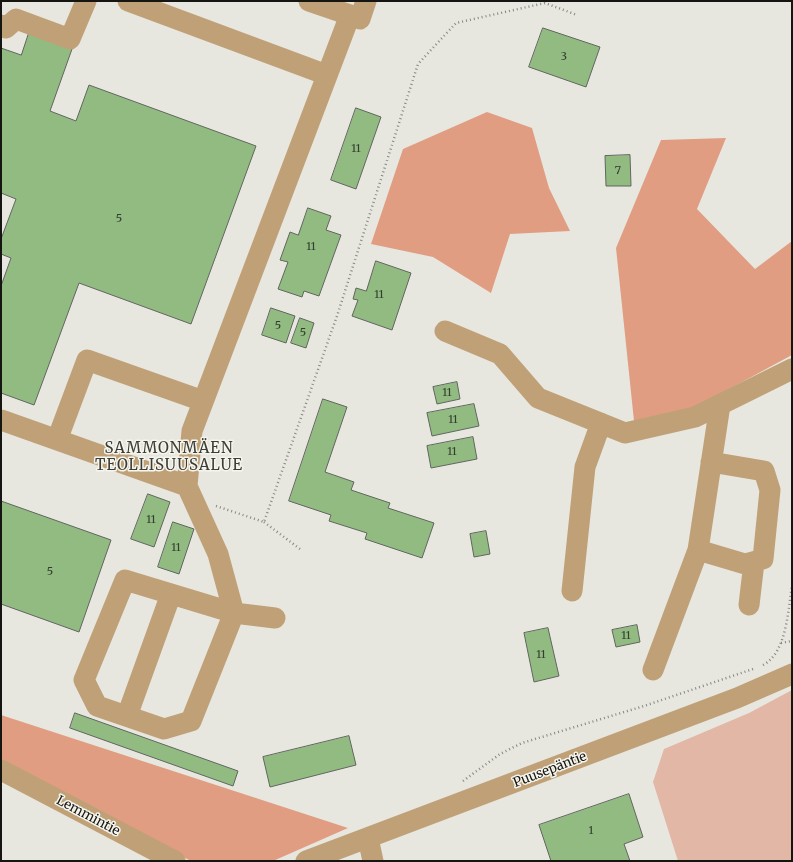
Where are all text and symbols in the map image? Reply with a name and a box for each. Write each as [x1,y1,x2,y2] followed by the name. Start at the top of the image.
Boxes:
[561,50,567,64] house number: 3
[351,142,361,156] house number: 11
[615,164,621,178] house number: 7
[116,212,122,226] house number: 5
[306,240,316,254] house number: 11
[374,288,384,302] house number: 11
[275,319,281,333] house number: 5
[300,326,306,340] house number: 5
[442,386,452,400] house number: 11
[448,413,458,427] house number: 11
[95,440,243,475] district label: SAMMONMÄEN TEOLLISUUSALUE
[447,445,457,459] house number: 11
[146,513,156,527] house number: 11
[171,541,181,555] house number: 11
[47,565,53,579] house number: 5
[621,629,631,643] house number: 11
[536,648,546,662] house number: 11
[511,749,589,791] street label: Puusepäntie
[54,793,122,839] street label: Lemmintie
[589,824,593,838] house number: 1

